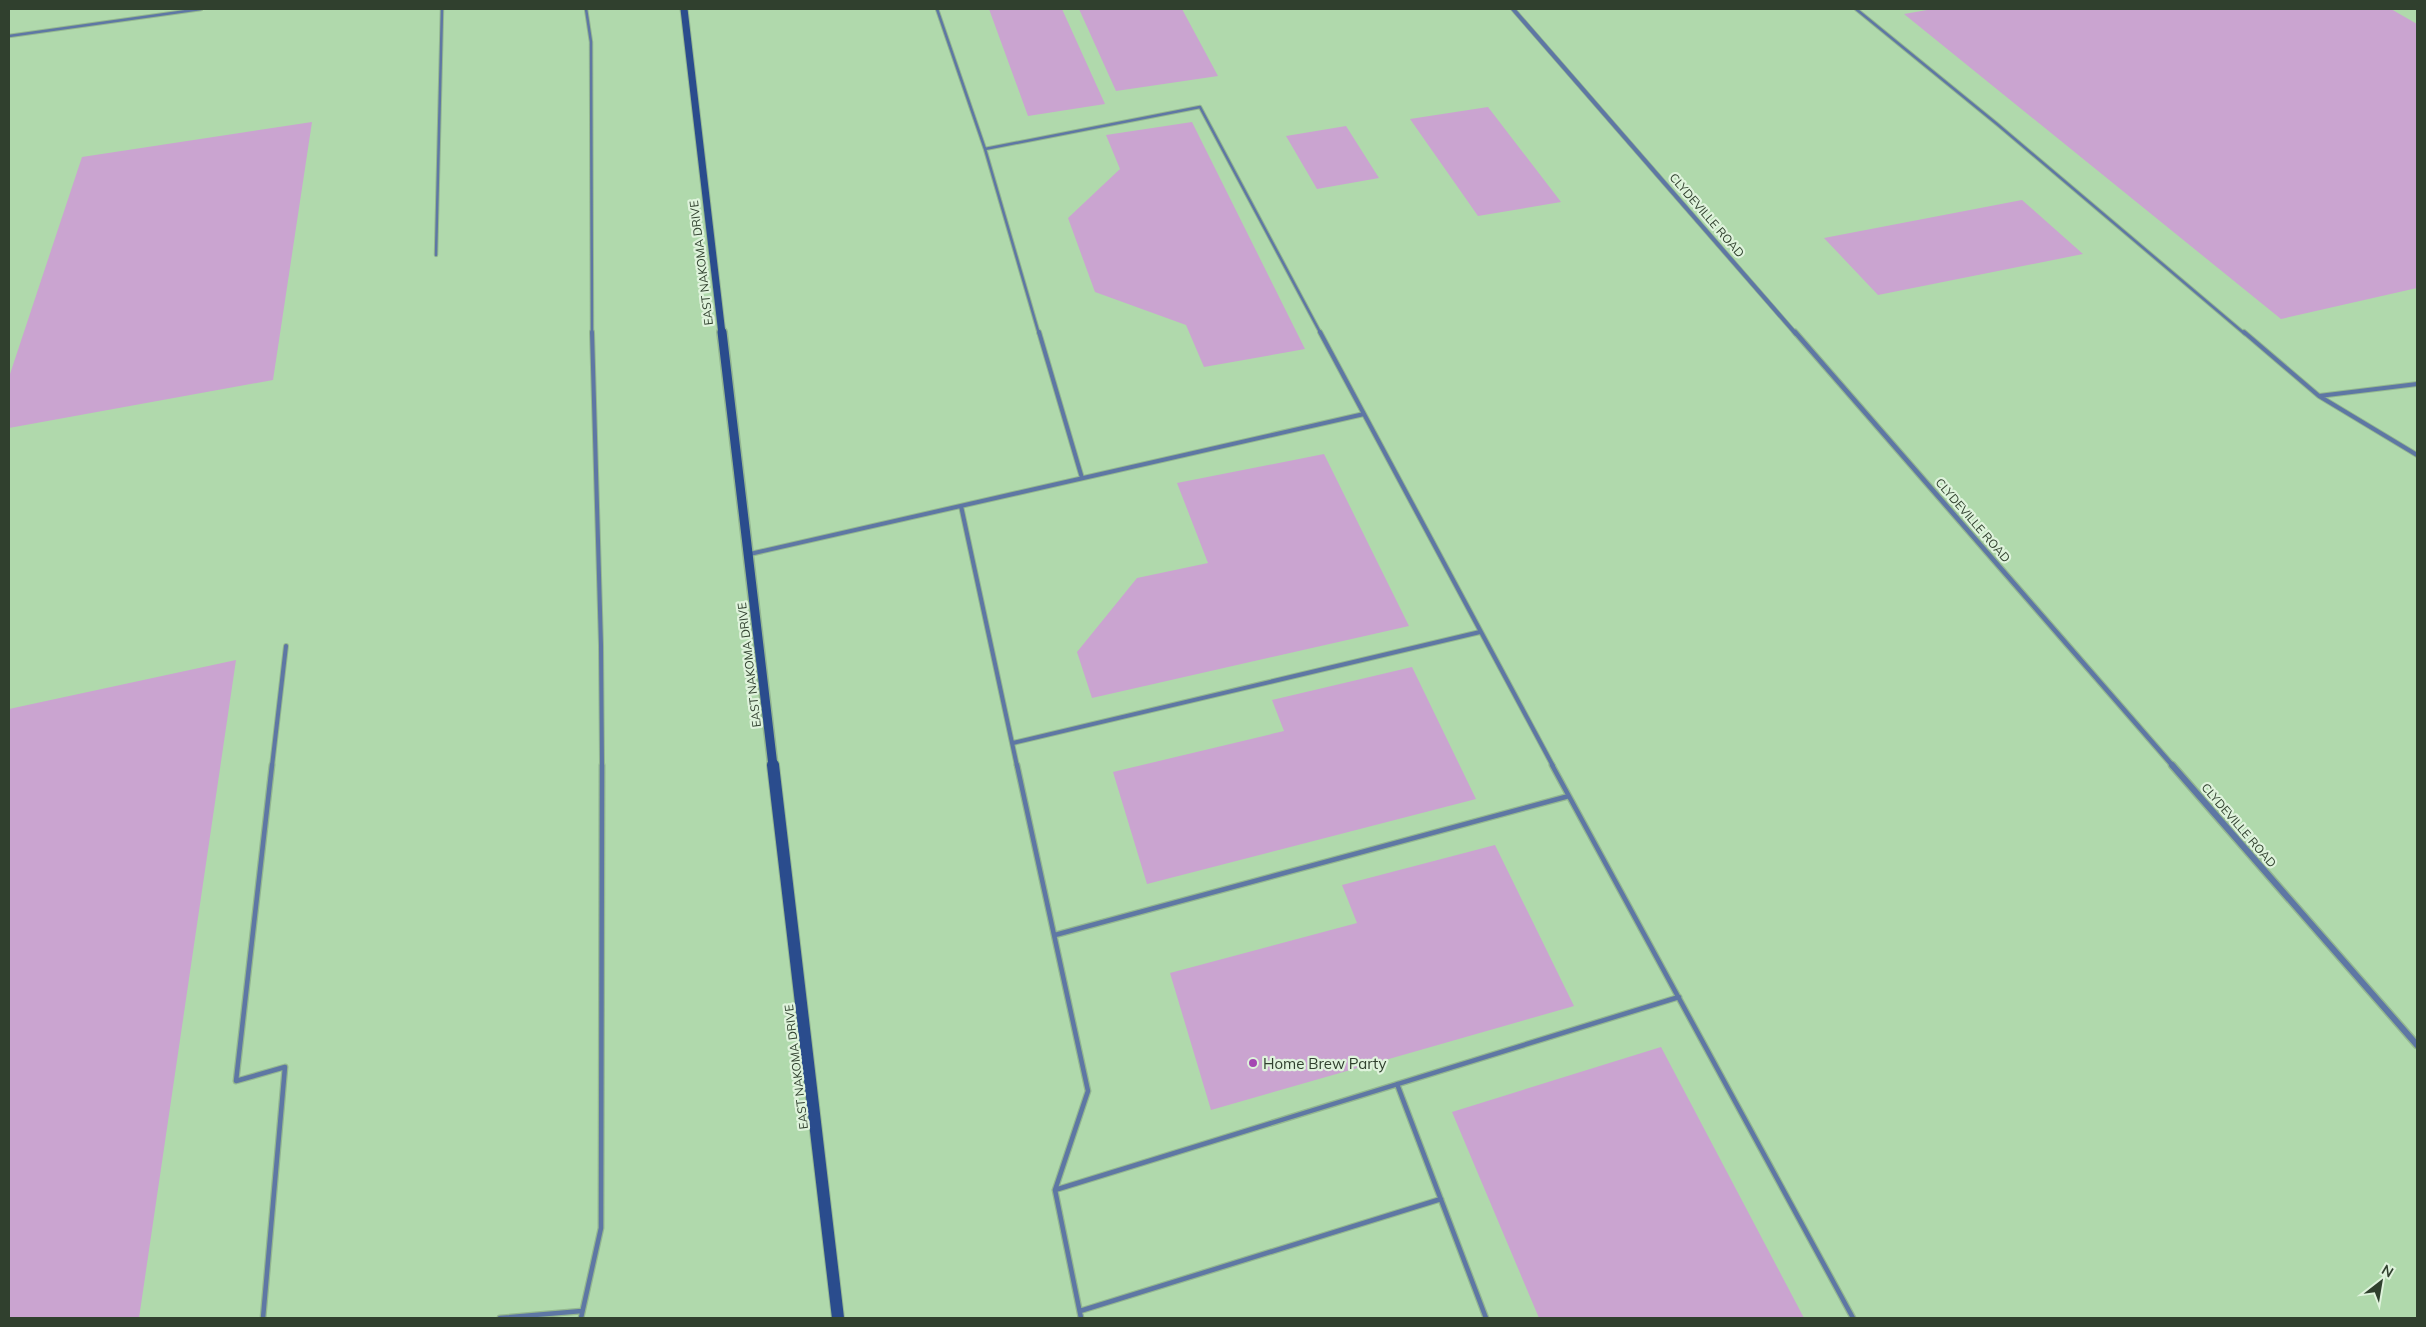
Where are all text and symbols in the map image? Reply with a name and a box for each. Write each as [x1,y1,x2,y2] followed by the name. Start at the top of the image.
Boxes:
[1666,170,1748,260] street label: CLYDEVILLE ROAD
[686,200,716,326] street label: EAST NAKOMA DRIVE
[1932,475,2014,565] street label: CLYDEVILLE ROAD
[734,602,764,728] street label: EAST NAKOMA DRIVE
[2198,780,2280,870] street label: CLYDEVILLE ROAD
[781,1004,811,1130] street label: EAST NAKOMA DRIVE
[1263,1054,1386,1073] place label: Home Brew Party
[1247,1057,1259,1069] marker: Home Brew Party
[2356,1257,2406,1307] north arrow
[2379,1260,2397,1281] text: N

